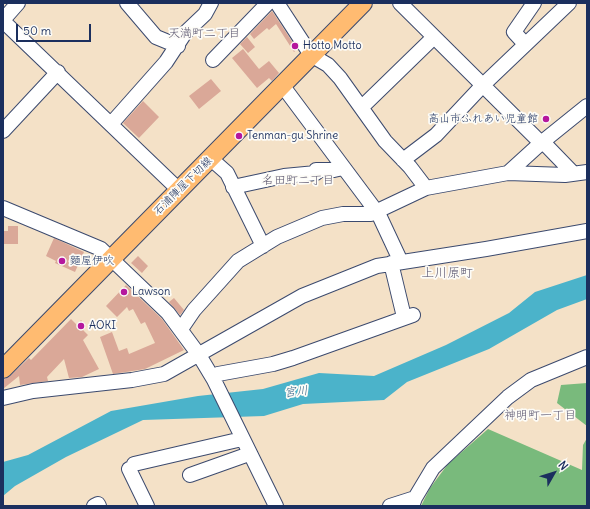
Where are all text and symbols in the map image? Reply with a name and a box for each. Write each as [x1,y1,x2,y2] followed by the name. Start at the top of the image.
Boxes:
[18,16,93,42] scale bar
[23,23,51,38] text: 50 m
[168,27,240,41] district label: 天満町二丁目
[303,39,362,53] place label: Hotto Motto
[290,41,300,51] marker: Hotto Motto
[428,112,538,126] place label: 高山市ふれあい児童館
[541,114,551,124] marker: 高山市ふれあい児童館
[247,129,338,143] place label: Tenman-gu Shrine
[234,131,244,141] marker: Tenman-gu Shrine
[151,154,215,218] street label: 石浦陣屋下切線
[262,174,334,188] district label: 名田町二丁目
[70,254,114,268] place label: 麵屋伊吹
[57,256,67,266] marker: 麵屋伊吹
[421,265,473,281] district label: 上川原町
[132,285,170,299] place label: Lawson
[119,287,129,297] marker: Lawson
[89,319,116,333] place label: AOKI
[76,321,86,331] marker: AOKI
[283,383,309,401] water label: 宮川
[504,409,576,423] district label: 神明町一丁目
[534,453,574,493] north arrow
[555,458,571,473] text: N

